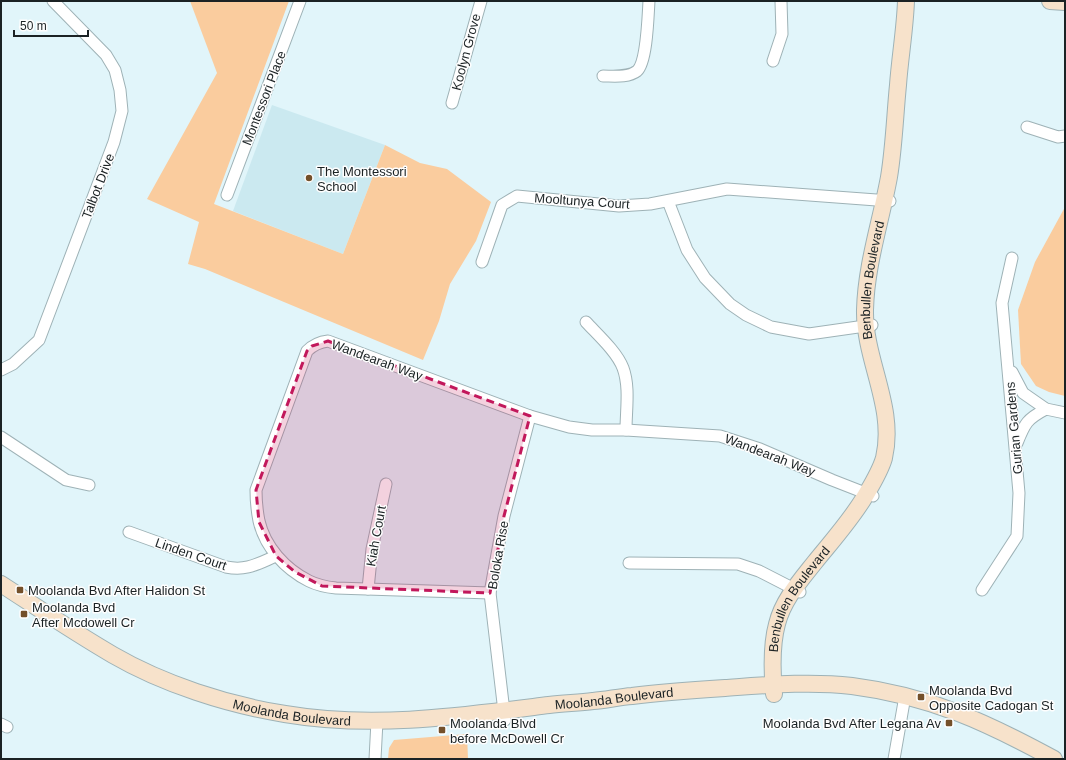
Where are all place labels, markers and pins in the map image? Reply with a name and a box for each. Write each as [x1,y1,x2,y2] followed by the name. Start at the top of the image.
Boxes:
[317,164,407,194] place label: The Montessori School
[304,173,314,183] marker: The Montessori School
[28,583,205,598] place label: Moolanda Bvd After Halidon St
[15,585,25,595] marker: Moolanda Bvd After Halidon St
[32,600,135,630] place label: Moolanda Bvd After Mcdowell Cr
[19,609,29,619] marker: Moolanda Bvd After Mcdowell Cr
[929,683,1054,713] place label: Moolanda Bvd Opposite Cadogan St
[916,692,926,702] marker: Moolanda Bvd Opposite Cadogan St
[450,716,565,746] place label: Moolanda Blvd before McDowell Cr
[763,716,941,731] place label: Moolanda Bvd After Legana Av
[944,718,954,728] marker: Moolanda Bvd After Legana Av
[437,725,447,735] marker: Moolanda Blvd before McDowell Cr

